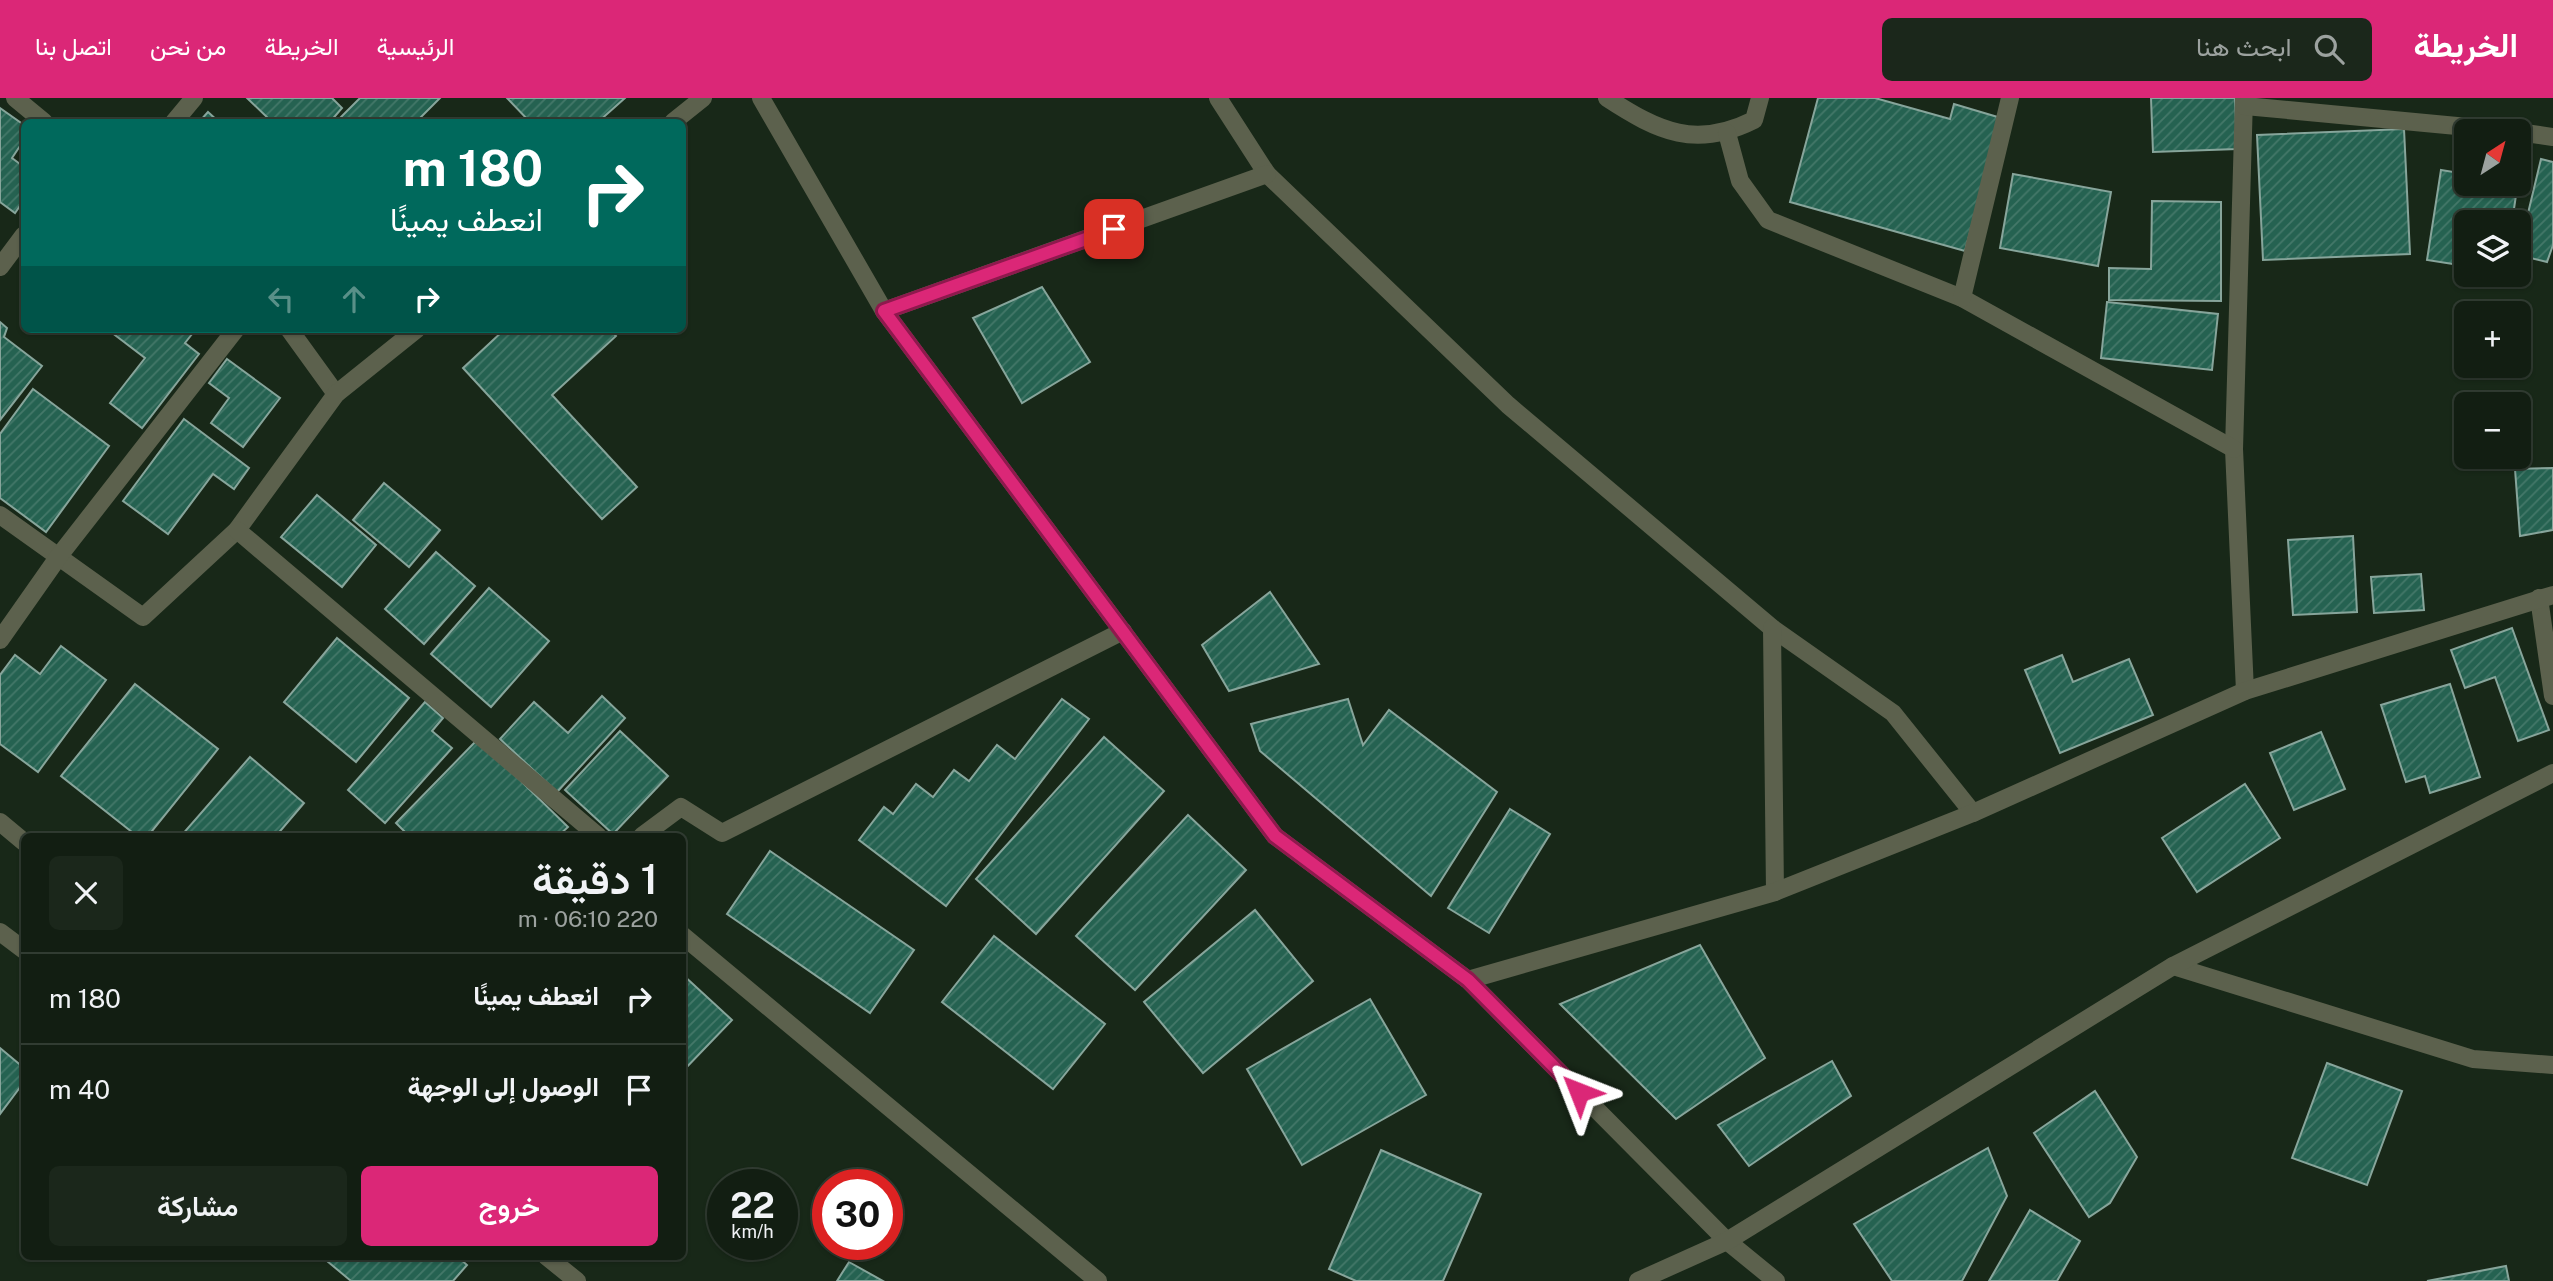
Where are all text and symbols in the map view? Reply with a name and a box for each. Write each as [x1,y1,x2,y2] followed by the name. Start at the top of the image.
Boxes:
[1882,18,2372,81] search box
[2414,26,2518,64] text: الخريطة
[2310,30,2348,68] icon: search
[2196,31,2292,62] text: ابحث هنا
[35,32,112,60] text: اتصل بنا
[150,32,226,60] text: من نحن
[264,32,339,60] text: الخريطة
[377,32,454,60] text: الرئيسية
[2454,119,2530,196] north arrow
[2454,119,2531,469] map controls
[403,139,543,197] text: 180 m
[567,147,658,238] icon: right
[1084,199,1144,259] pin
[390,201,543,238] text: انعطف يمينًا
[1095,210,1133,248] icon: arrive
[2454,210,2531,287] button: layers
[262,280,300,318] icon: left
[335,280,373,318] icon: ahead
[408,280,446,318] icon: right
[2454,301,2531,378] button: +
[2454,392,2531,469] button: −
[532,854,658,903] text: 1 دقيقة
[49,856,123,930] button: close
[518,905,658,932] text: 220 m · 06:10
[473,980,599,1011] text: انعطف يمينًا
[620,980,658,1018] icon: right
[49,983,121,1014] text: 180 m
[1542,1055,1616,1129] position arrow
[408,1071,599,1102] text: الوصول إلى الوجهة
[620,1071,658,1109] icon: arrive
[49,1074,110,1105] text: 40 m
[49,1166,347,1246] button: مشاركة
[361,1166,658,1246] button: خروج
[812,1169,903,1260] speed limit sign: 30
[730,1185,775,1226] text: 22
[731,1221,774,1242] text: km/h

